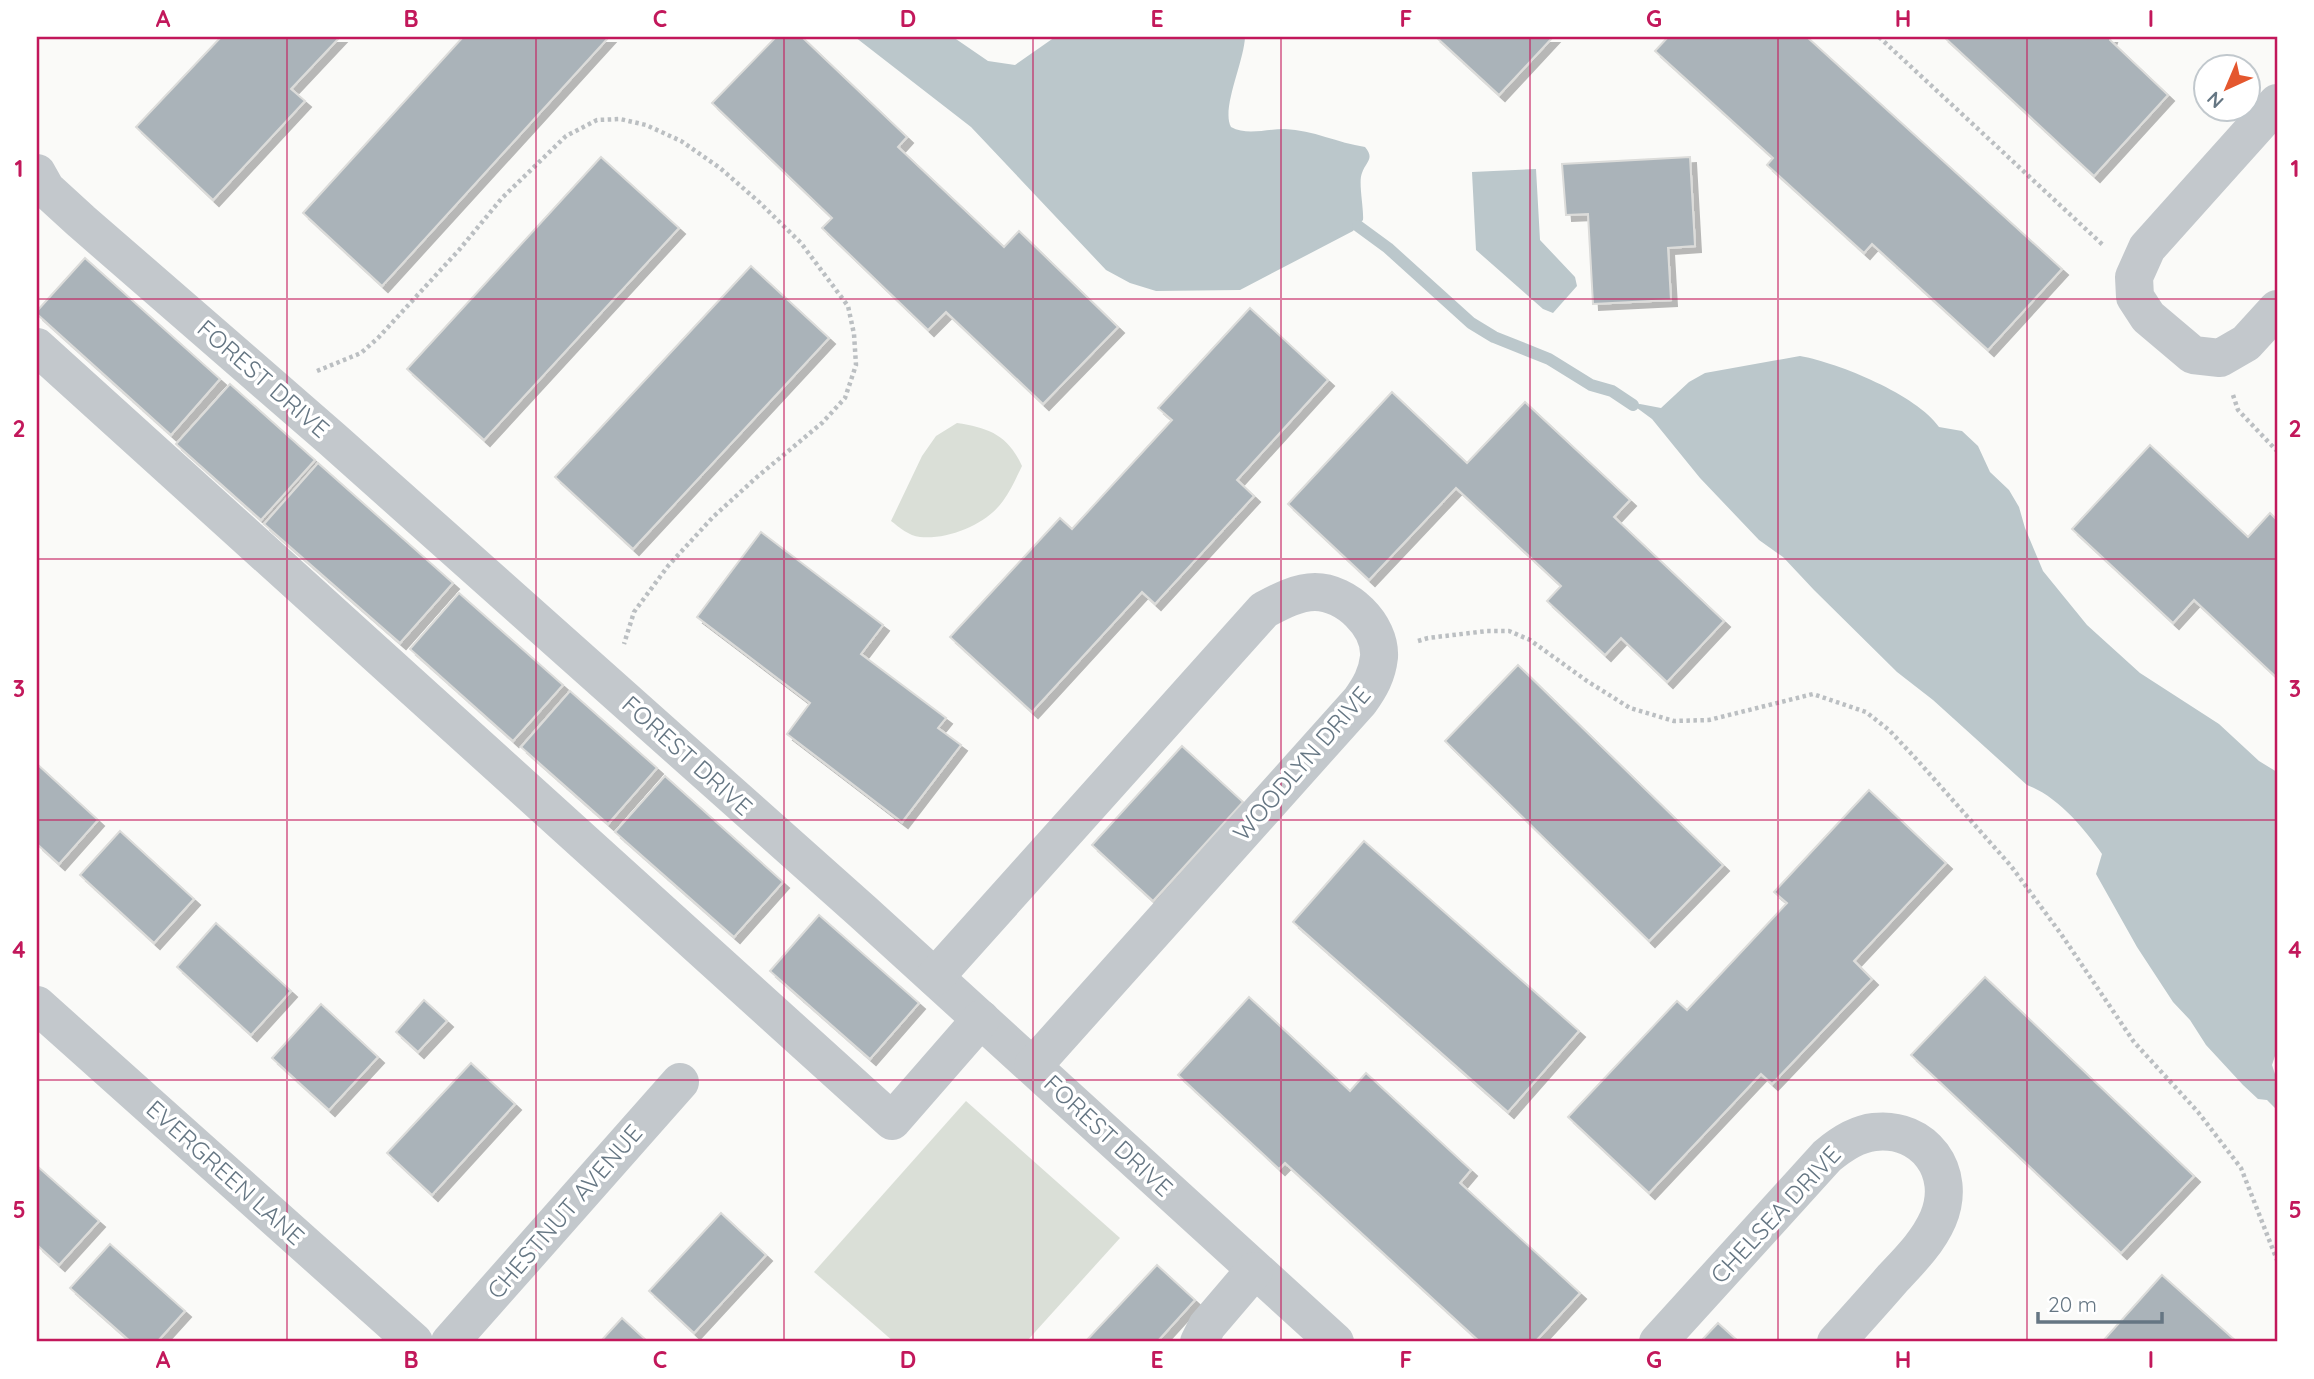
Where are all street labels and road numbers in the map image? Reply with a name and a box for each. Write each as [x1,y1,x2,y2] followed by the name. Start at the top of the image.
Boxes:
[192,313,336,444] street label: FOREST DRIVE
[1226,680,1376,847] street label: WOODLYN DRIVE
[616,689,759,822] street label: FOREST DRIVE
[1038,1068,1179,1202] street label: FOREST DRIVE
[140,1093,311,1251] street label: EVERGREEN LANE
[480,1118,648,1305] street label: CHESTNUT AVENUE
[1704,1139,1847,1289] street label: CHELSEA DRIVE

